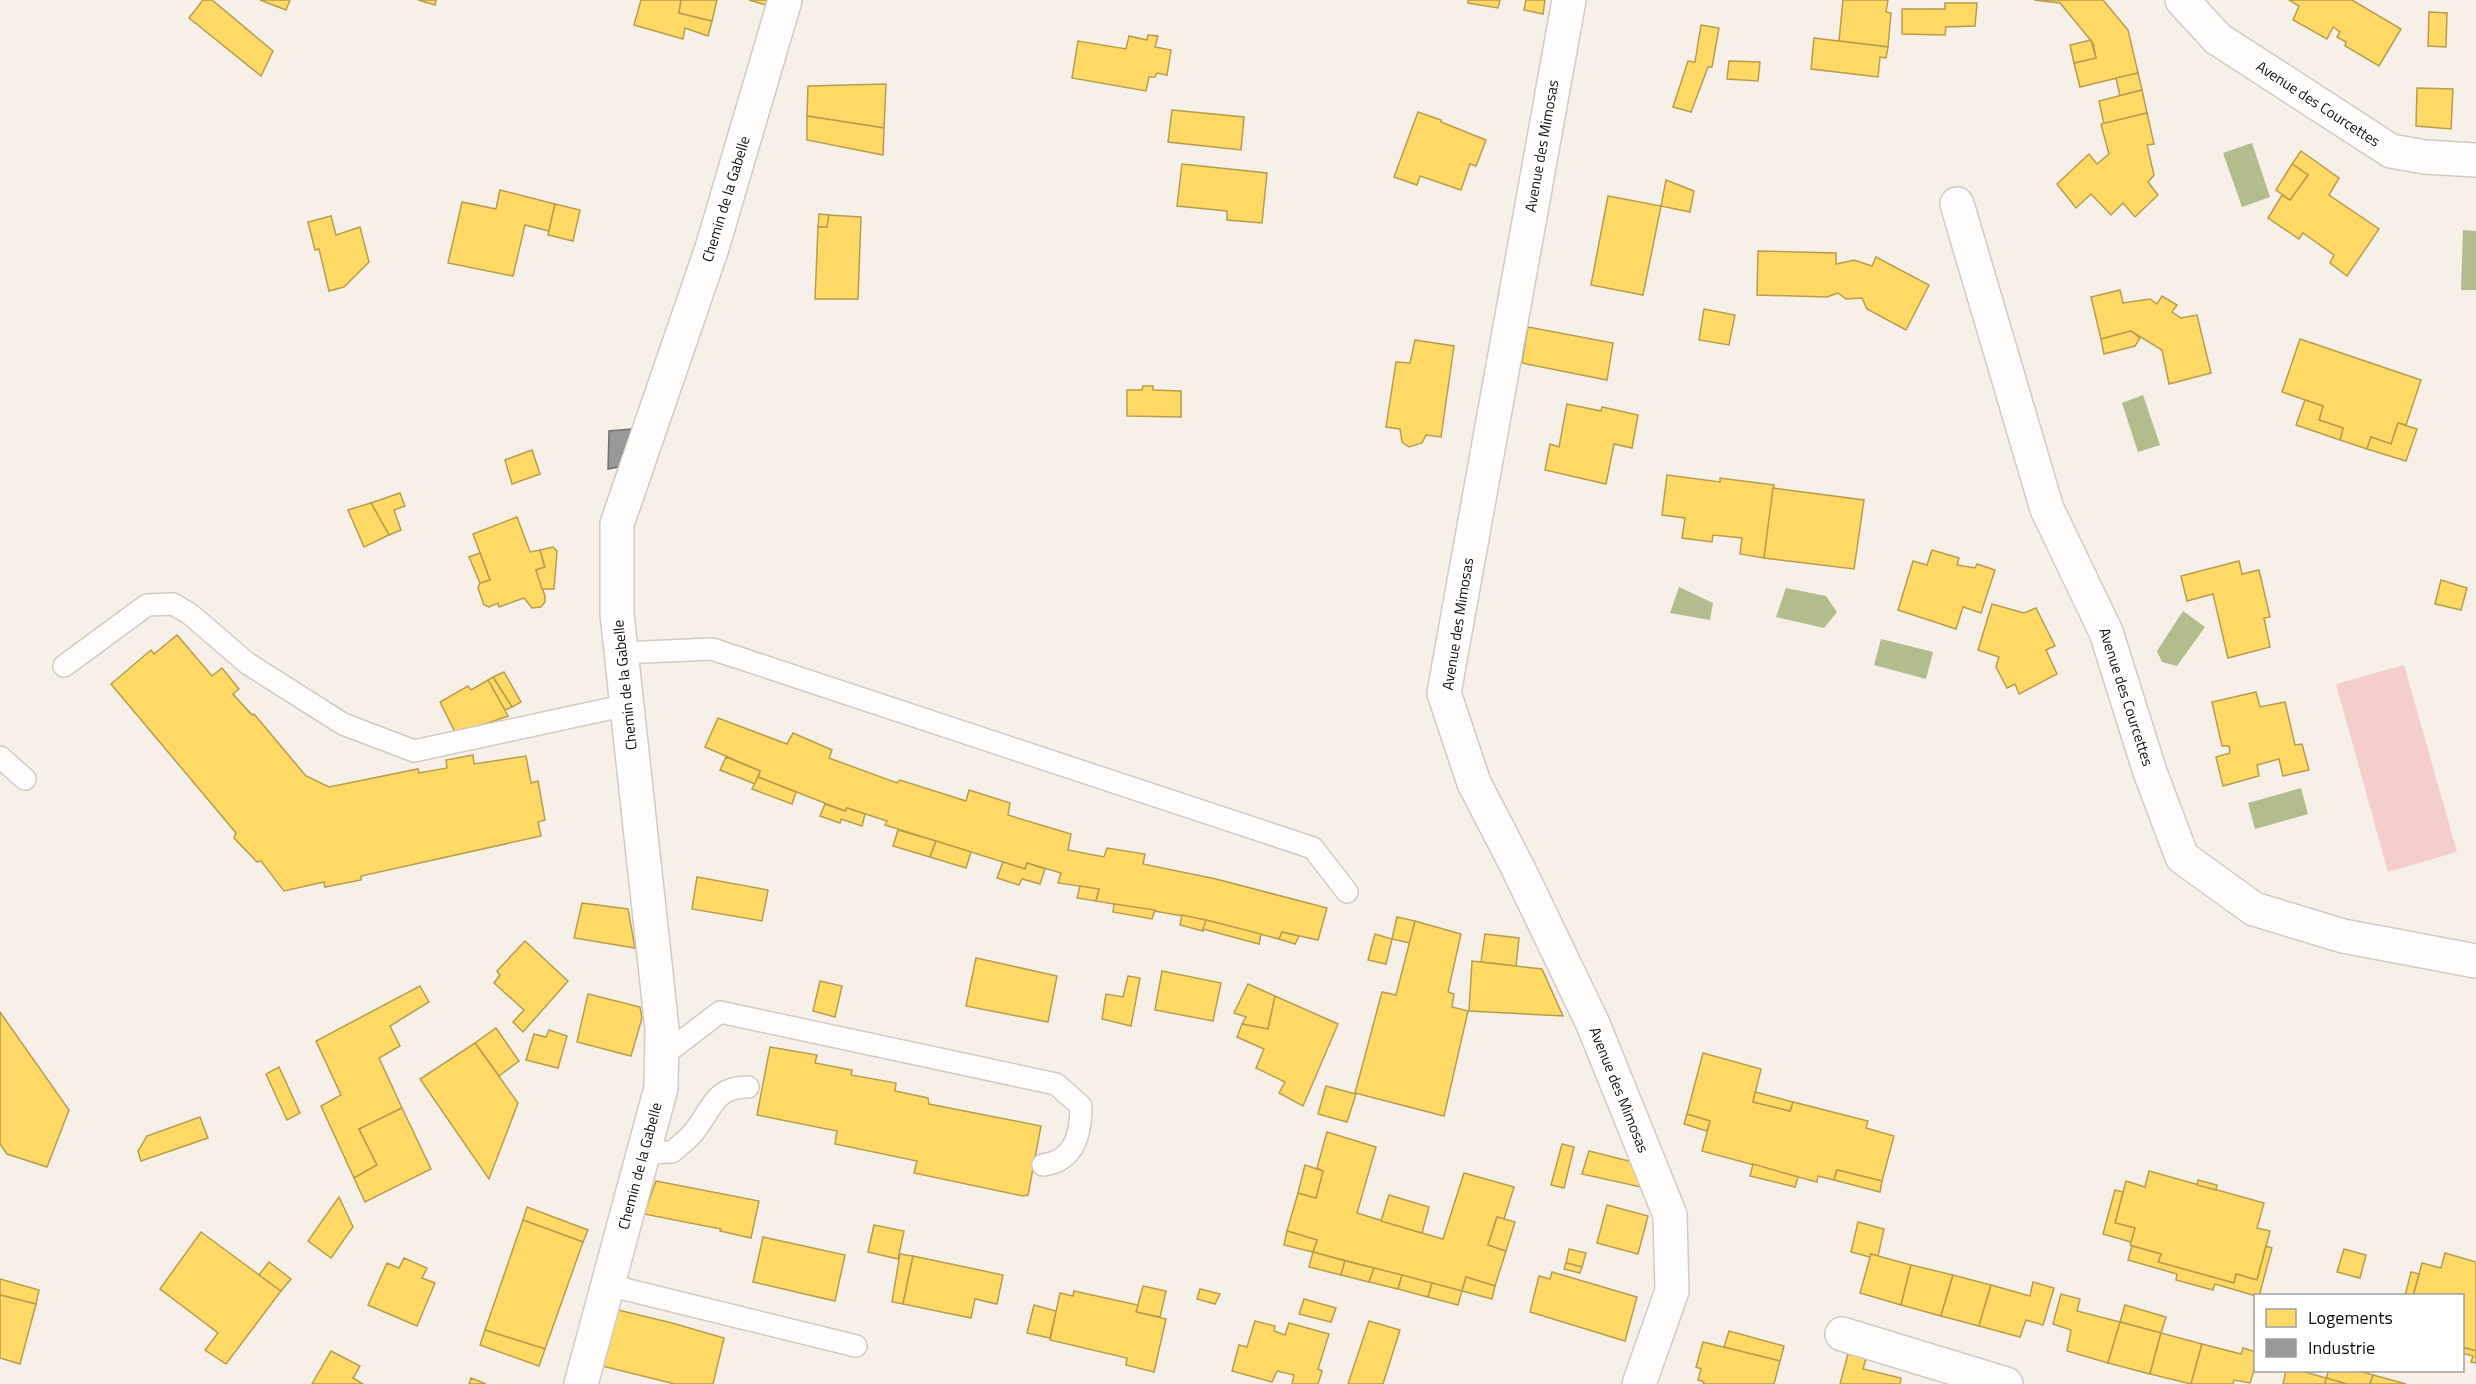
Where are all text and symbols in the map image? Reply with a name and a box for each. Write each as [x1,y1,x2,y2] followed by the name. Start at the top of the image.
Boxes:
[2252,55,2385,152] street label: Avenue des Courcettes
[1519,78,1564,214] street label: Avenue des Mimosas
[695,133,756,265] street label: Chemin de la Gabelle
[1436,556,1479,692] street label: Avenue des Mimosas
[606,619,643,751] street label: Chemin de la Gabelle
[2093,625,2160,769] street label: Avenue des Courcettes
[1584,1023,1655,1156] street label: Avenue des Mimosas
[611,1100,668,1232] street label: Chemin de la Gabelle
[2254,1294,2464,1372] legend
[2308,1304,2393,1331] text: Logements
[2308,1334,2375,1361] text: Industrie

